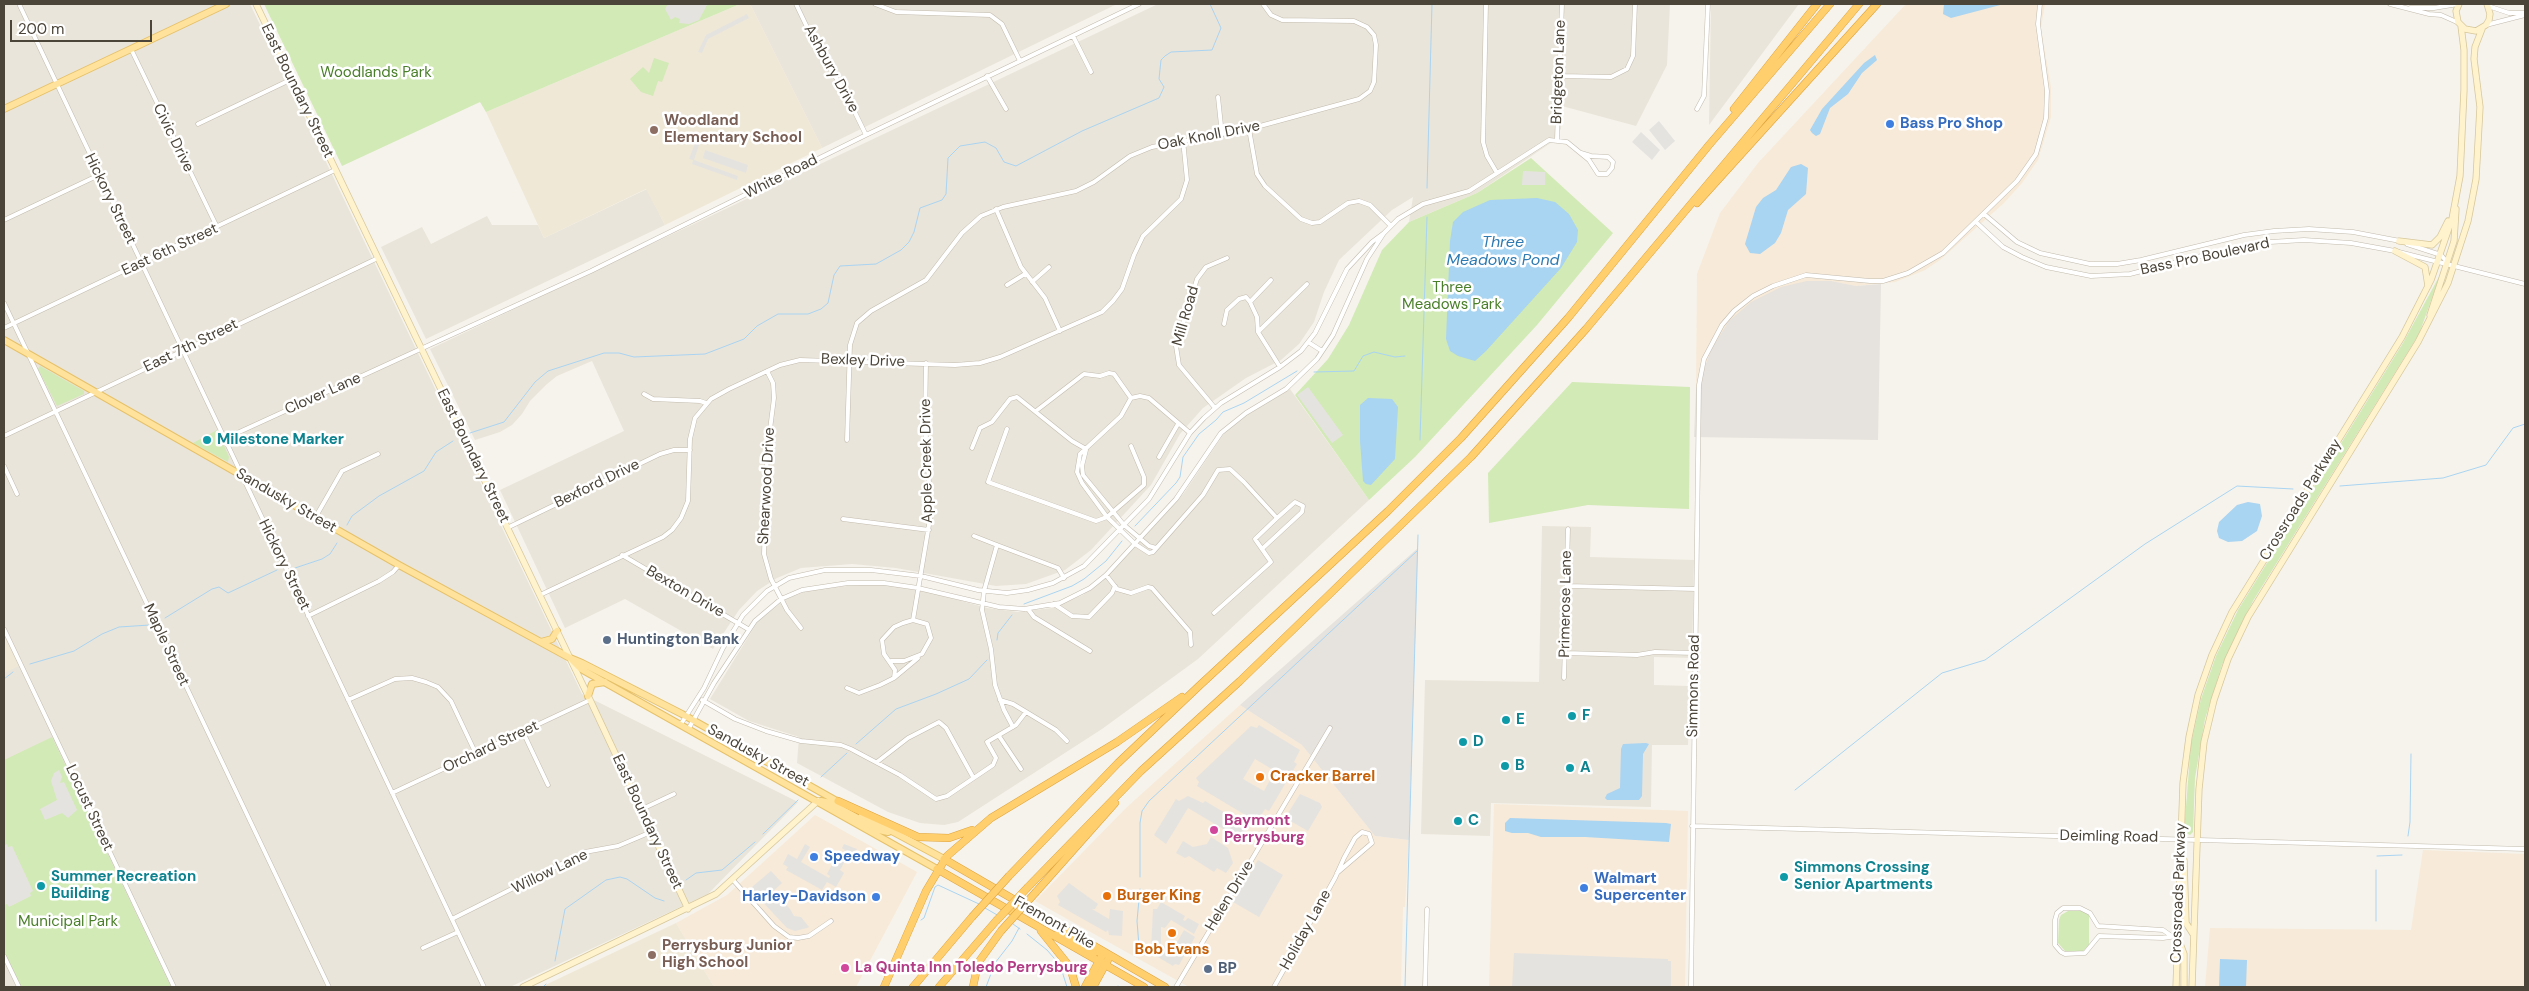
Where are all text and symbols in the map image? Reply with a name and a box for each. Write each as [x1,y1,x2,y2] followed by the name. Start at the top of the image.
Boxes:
[12,10,155,42] scale bar
[18,19,64,39] text: 200 m
[1548,20,1570,124] street label: Bridgeton Lane
[257,21,337,161] street label: East Boundary Street
[799,22,863,116] street label: Ashbury Drive
[320,64,432,82] park label: Woodlands Park
[149,101,197,175] street label: Civic Drive
[664,112,802,147] place label: Woodland Elementary School
[1900,115,2003,133] place label: Bass Pro Shop
[1156,117,1262,155] street label: Oak Knoll Drive
[1884,118,1896,130] marker: Bass Pro Shop
[648,124,660,136] marker: Woodland Elementary School
[80,151,140,247] street label: Hickory Street
[741,151,821,203] street label: White Road
[119,220,221,280] street label: East 6th Street
[1446,233,1560,271] water label: Three Meadows Pond
[2139,235,2271,279] street label: Bass Pro Boulevard
[1402,279,1502,314] park label: Three Meadows Park
[1169,284,1203,348] street label: Mill Road
[141,315,241,377] street label: East 7th Street
[821,351,905,371] street label: Bexley Drive
[282,369,364,419] street label: Clover Lane
[433,386,513,526] street label: East Boundary Street
[917,398,937,524] street label: Apple Creek Drive
[755,427,779,545] street label: Shearwood Drive
[217,431,344,449] place label: Milestone Marker
[201,434,213,446] marker: Milestone Marker
[2256,436,2346,564] street label: Crossroads Parkway
[551,456,643,512] street label: Bexford Drive
[232,465,340,537] street label: Sandusky Street
[254,517,314,613] street label: Hickory Street
[1556,550,1576,658] street label: Primerose Lane
[643,562,727,622] street label: Bexton Drive
[139,601,193,689] street label: Maple Street
[617,631,740,649] place label: Huntington Bank
[601,634,613,646] marker: Huntington Bank
[1684,634,1704,738] street label: Simmons Road
[1582,707,1590,725] place label: F
[1566,710,1578,722] marker: F
[1516,711,1525,729] place label: E
[1500,714,1512,726] marker: E
[440,717,542,777] street label: Orchard Street
[704,721,812,791] street label: Sandusky Street
[1473,733,1484,751] place label: D
[1457,736,1469,748] marker: D
[608,752,686,892] street label: East Boundary Street
[1515,757,1525,775] place label: B
[1580,759,1591,777] place label: A
[1499,760,1511,772] marker: B
[61,762,117,854] street label: Locust Street
[1564,762,1576,774] marker: A
[1270,768,1375,786] place label: Cracker Barrel
[1254,771,1266,783] marker: Cracker Barrel
[1224,812,1305,847] place label: Baymont Perrysburg
[1468,812,1479,830] place label: C
[1452,815,1464,827] marker: C
[2168,823,2190,963] street label: Crossroads Parkway
[1208,824,1220,836] marker: Baymont Perrysburg
[2060,827,2158,847] street label: Deimling Road
[509,846,591,898] street label: Willow Lane
[824,848,900,866] place label: Speedway
[808,851,820,863] marker: Speedway
[1202,858,1258,934] street label: Helen Drive
[1794,859,1933,894] place label: Simmons Crossing Senior Apartments
[51,868,196,903] place label: Summer Recreation Building
[1594,870,1686,905] place label: Walmart Supercenter
[1778,871,1790,883] marker: Simmons Crossing Senior Apartments
[35,880,47,892] marker: Summer Recreation Building
[1578,882,1590,894] marker: Walmart Supercenter
[1117,887,1201,905] place label: Burger King
[1277,887,1335,973] street label: Holiday Lane
[742,888,866,906] place label: Harley-Davidson
[1101,890,1113,902] marker: Burger King
[870,891,882,903] marker: Harley-Davidson
[1010,893,1098,953] street label: Fremont Pike
[18,913,118,931] park label: Municipal Park
[1166,927,1178,939] marker: Bob Evans
[662,937,792,972] place label: Perrysburg Junior High School
[1135,941,1209,959] place label: Bob Evans
[646,949,658,961] marker: Perrysburg Junior High School
[855,959,1088,977] place label: La Quinta Inn Toledo Perrysburg
[1218,960,1237,978] place label: BP
[839,962,851,974] marker: La Quinta Inn Toledo Perrysburg
[1202,963,1214,975] marker: BP

